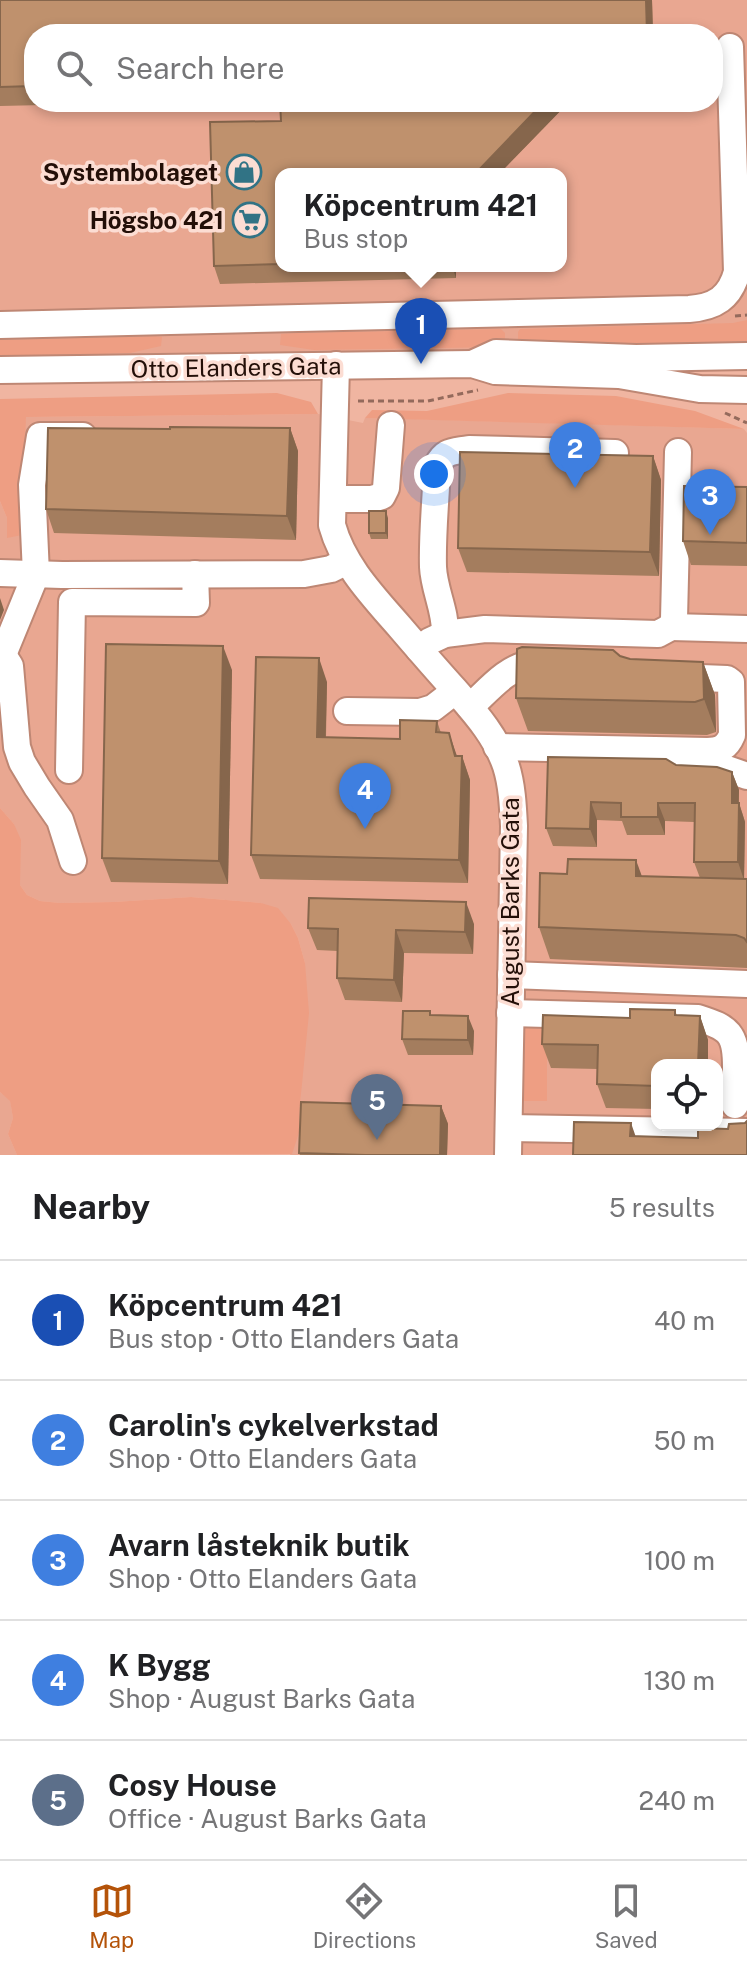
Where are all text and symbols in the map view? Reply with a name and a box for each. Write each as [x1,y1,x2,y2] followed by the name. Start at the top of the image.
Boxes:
[24,24,723,112] search box
[52,46,96,90] icon: search
[116,50,284,86] text: Search here
[225,153,263,191] shop icon: Systembolaget
[43,158,218,186] place label: Systembolaget
[275,168,567,272] popup
[304,187,538,223] text: Köpcentrum 421
[231,201,269,239] supermarket icon: Högsbo 421
[90,206,224,234] place label: Högsbo 421
[304,223,408,254] text: Bus stop
[395,298,447,364] pin: 1
[130,351,342,383] street label: Otto Elanders Gata
[549,422,601,488] pin: 2
[414,454,454,494] your location
[684,469,736,535] pin: 3
[339,763,391,829] pin: 4
[496,798,524,1007] street label: August Barks Gata
[651,1059,723,1131] map controls
[651,1059,723,1131] button: locate
[351,1074,403,1140] pin: 5
[32,1187,150,1227] text: Nearby
[609,1192,715,1223] text: 5 results
[108,1287,343,1323] text: Köpcentrum 421
[52,1305,64,1336] text: 1
[654,1305,715,1336] text: 40 m
[108,1323,459,1354] text: Bus stop · Otto Elanders Gata
[108,1407,439,1443] text: Carolin's cykelverkstad
[50,1425,66,1456] text: 2
[654,1425,715,1456] text: 50 m
[108,1443,417,1474] text: Shop · Otto Elanders Gata
[108,1527,410,1563] text: Avarn låsteknik butik
[49,1545,67,1576] text: 3
[644,1545,715,1576] text: 100 m
[108,1563,417,1594] text: Shop · Otto Elanders Gata
[108,1647,211,1683] text: K Bygg
[49,1665,67,1696] text: 4
[643,1665,715,1696] text: 130 m
[108,1683,415,1714] text: Shop · August Barks Gata
[108,1767,277,1803] text: Cosy House
[49,1785,67,1816] text: 5
[638,1785,715,1816] text: 240 m
[108,1803,427,1834] text: Office · August Barks Gata
[89,1879,134,1953] tab: Map
[313,1879,416,1953] tab: Directions
[595,1879,658,1953] tab: Saved

